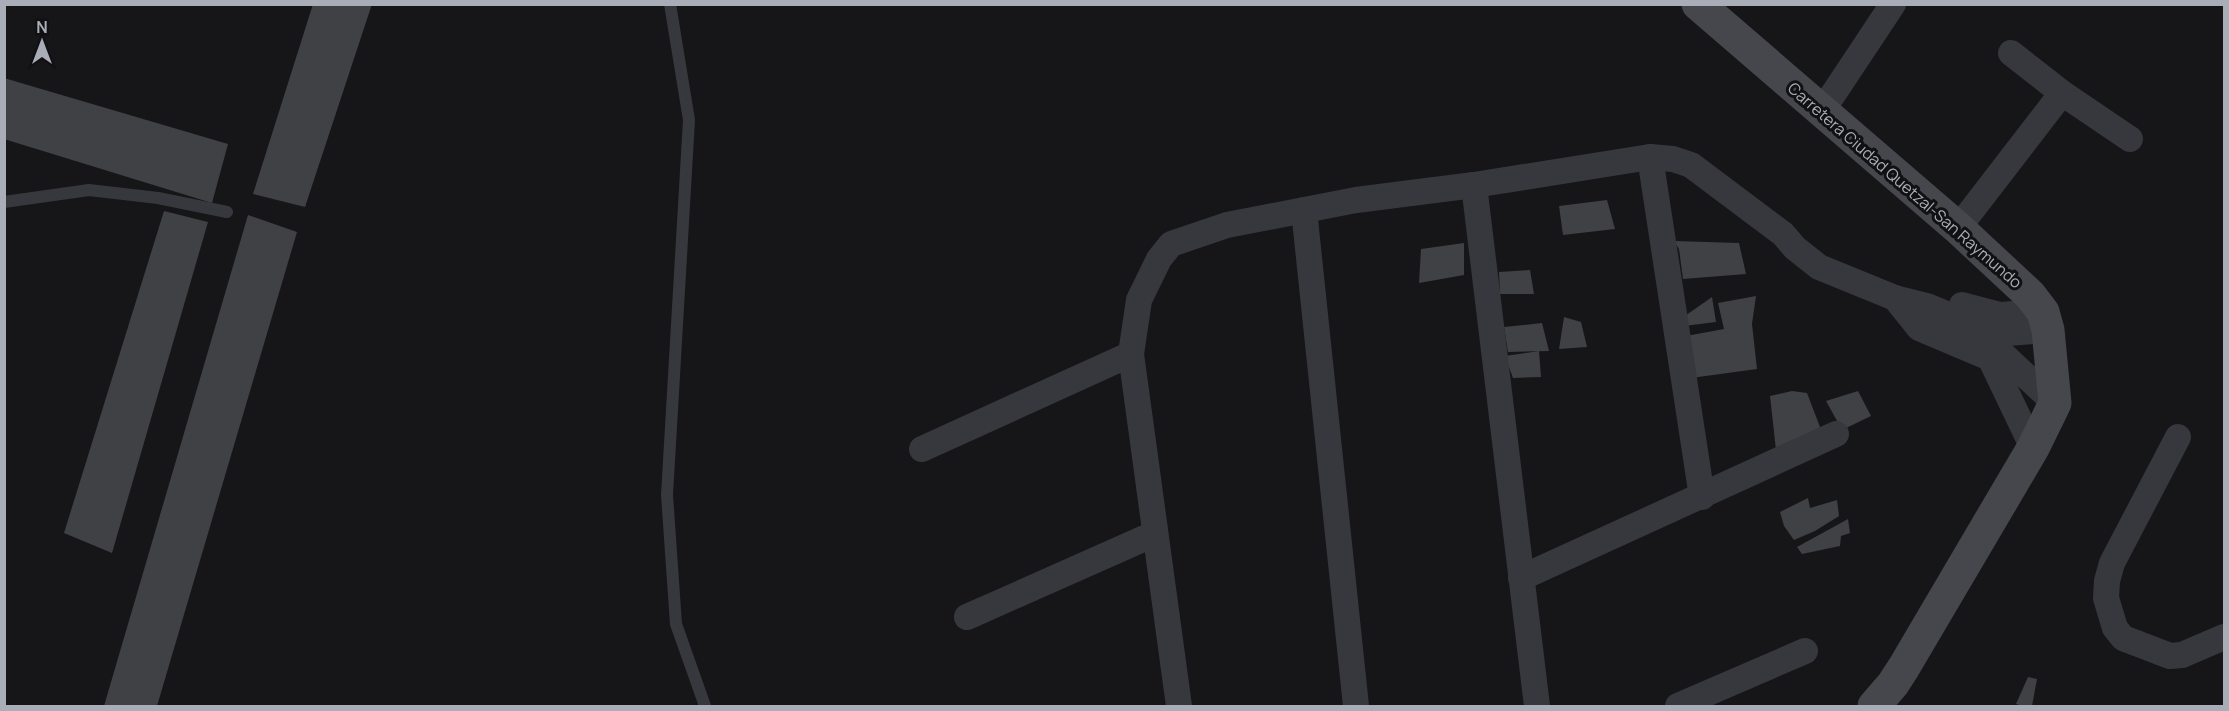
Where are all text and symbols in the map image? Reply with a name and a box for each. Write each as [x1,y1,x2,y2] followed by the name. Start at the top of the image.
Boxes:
[12,12,72,72] north arrow
[36,16,48,38] text: N
[1783,77,2027,293] street label: Carretera Ciudad Quetzal-San Raymundo

